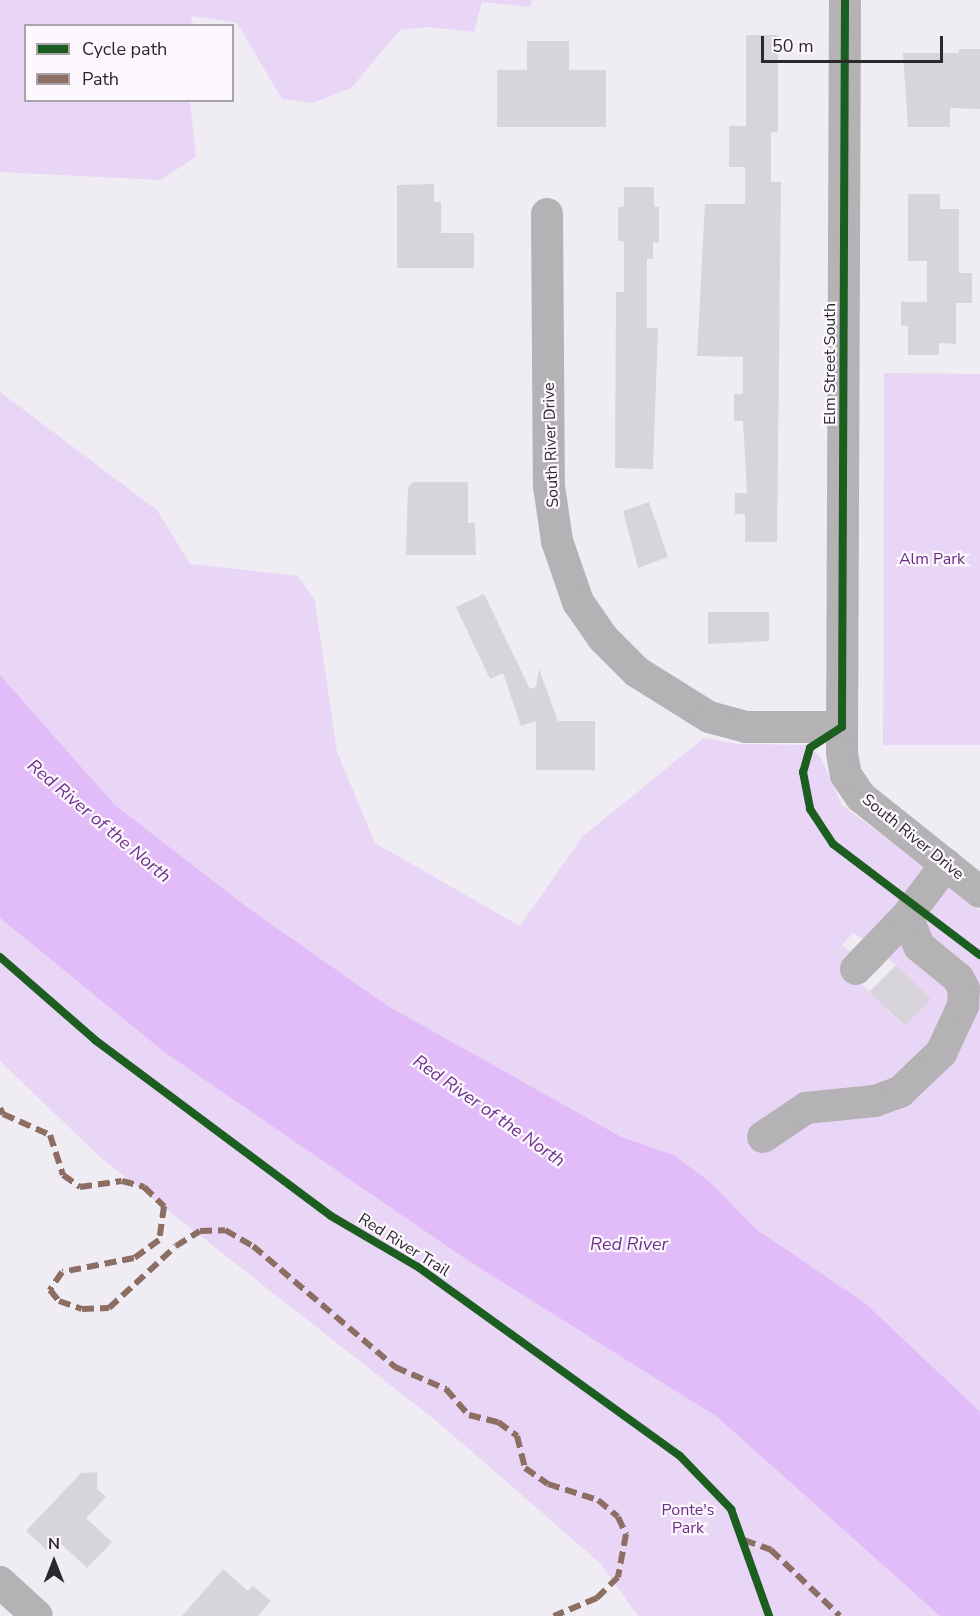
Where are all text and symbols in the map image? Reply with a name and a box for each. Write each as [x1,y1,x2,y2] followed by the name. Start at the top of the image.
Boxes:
[24,24,234,102] legend
[764,24,946,62] scale bar
[772,34,814,58] text: 50 m
[82,37,167,61] text: Cycle path
[82,67,119,91] text: Path
[820,303,840,425] street label: Elm Street South
[539,382,563,508] street label: South River Drive
[899,549,965,569] park label: Alm Park
[23,755,175,887] water label: Red River of the North
[858,790,968,884] street label: South River Drive
[409,1050,569,1172] water label: Red River of the North
[355,1209,453,1281] street label: Red River Trail
[590,1233,668,1255] water label: Red River
[661,1500,715,1538] park label: Ponte's Park
[24,1532,84,1592] north arrow
[48,1533,60,1555] text: N

